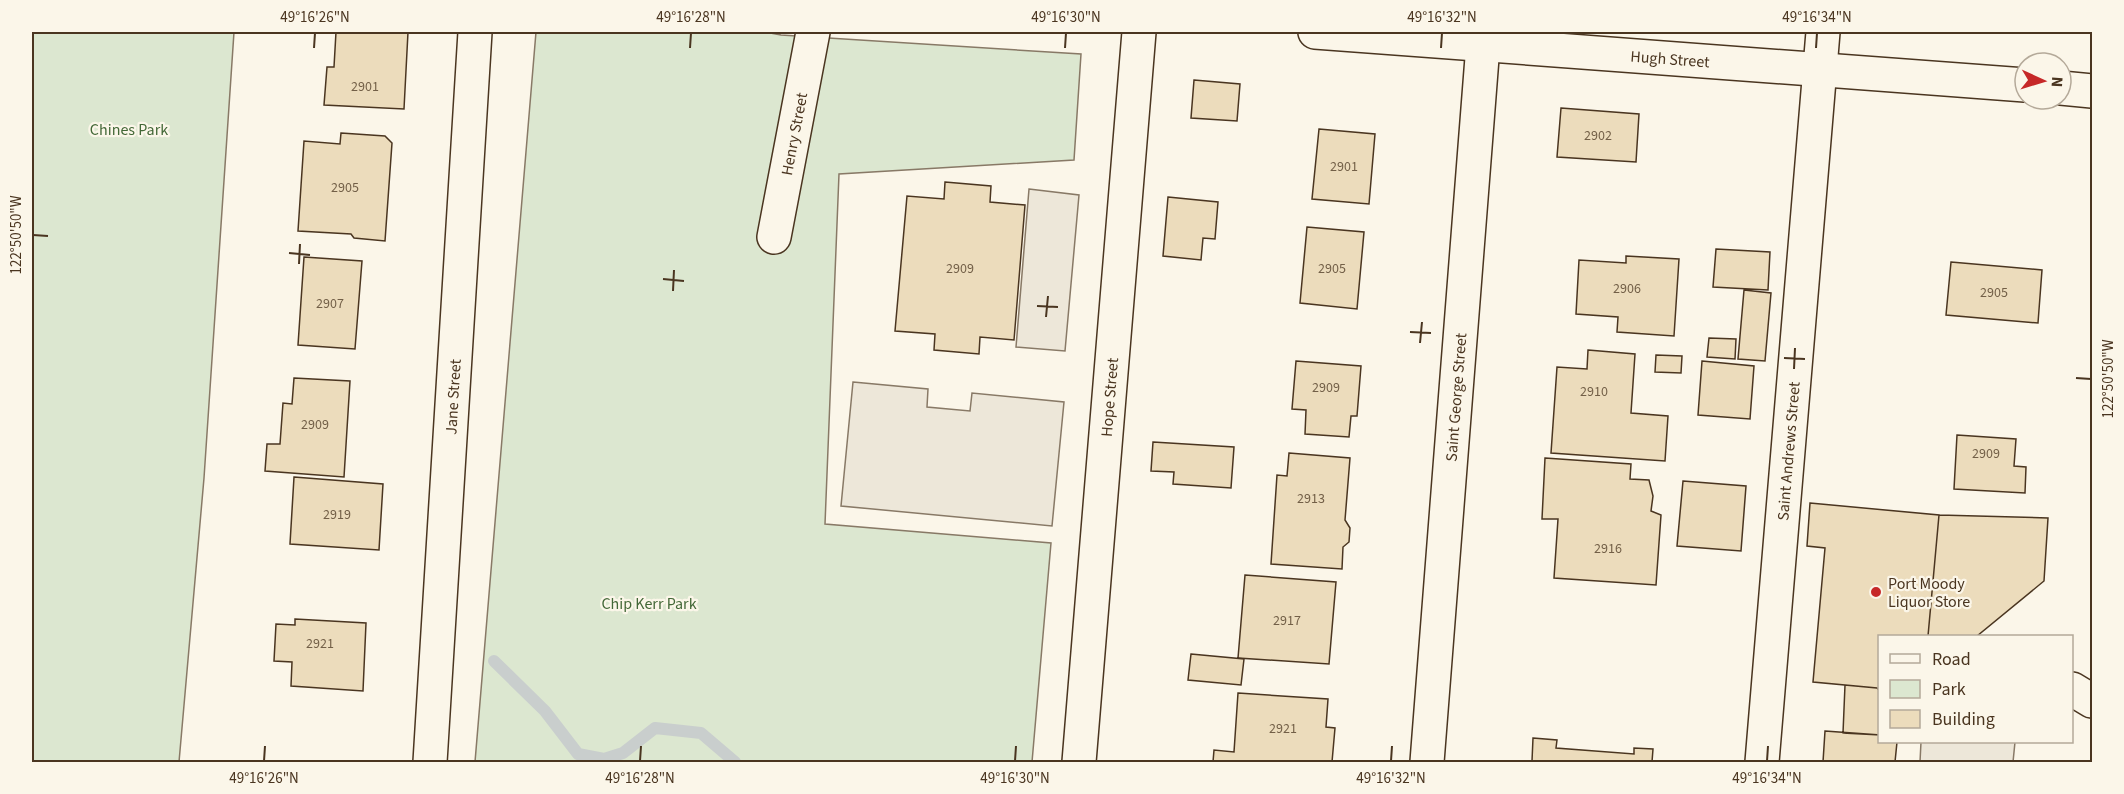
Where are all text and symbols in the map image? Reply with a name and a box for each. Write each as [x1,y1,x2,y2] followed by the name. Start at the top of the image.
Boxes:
[280,7,350,28] text: 49°16'26"N
[656,7,726,28] text: 49°16'28"N
[1031,7,1101,28] text: 49°16'30"N
[1407,7,1477,28] text: 49°16'32"N
[1782,7,1852,28] text: 49°16'34"N
[1630,46,1711,73] street label: Hugh Street
[2013,51,2073,111] north arrow
[2046,76,2068,88] text: N
[351,77,379,97] house number: 2901
[776,90,813,177] street label: Henry Street
[90,119,168,141] park label: Chines Park
[1584,126,1612,146] house number: 2902
[1330,157,1358,177] house number: 2901
[331,178,359,198] house number: 2905
[6,195,27,275] text: 122°50'50"W
[946,259,974,279] house number: 2909
[1318,259,1346,279] house number: 2905
[1613,279,1641,299] house number: 2906
[1980,283,2008,303] house number: 2905
[316,294,344,314] house number: 2907
[1441,331,1473,462] street label: Saint George Street
[2098,339,2119,419] text: 122°50'50"W
[1096,356,1124,438] street label: Hope Street
[440,358,467,435] street label: Jane Street
[1312,378,1340,398] house number: 2909
[1772,380,1806,522] street label: Saint Andrews Street
[1580,382,1608,402] house number: 2910
[301,415,329,435] house number: 2909
[1972,444,2000,464] house number: 2909
[1297,489,1325,509] house number: 2913
[323,505,351,525] house number: 2919
[1594,539,1622,559] house number: 2916
[1888,573,1970,613] place label: Port Moody Liquor Store
[1869,585,1883,599] marker: Port Moody Liquor Store
[601,593,697,615] park label: Chip Kerr Park
[1273,611,1301,631] house number: 2917
[306,634,334,654] house number: 2921
[1878,635,2073,743] legend
[1932,647,1971,672] text: Road
[1932,677,1966,702] text: Park
[1932,707,1995,732] text: Building
[1269,719,1297,739] house number: 2921
[229,768,299,789] text: 49°16'26"N
[605,768,675,789] text: 49°16'28"N
[980,768,1050,789] text: 49°16'30"N
[1356,768,1426,789] text: 49°16'32"N
[1732,768,1802,789] text: 49°16'34"N

